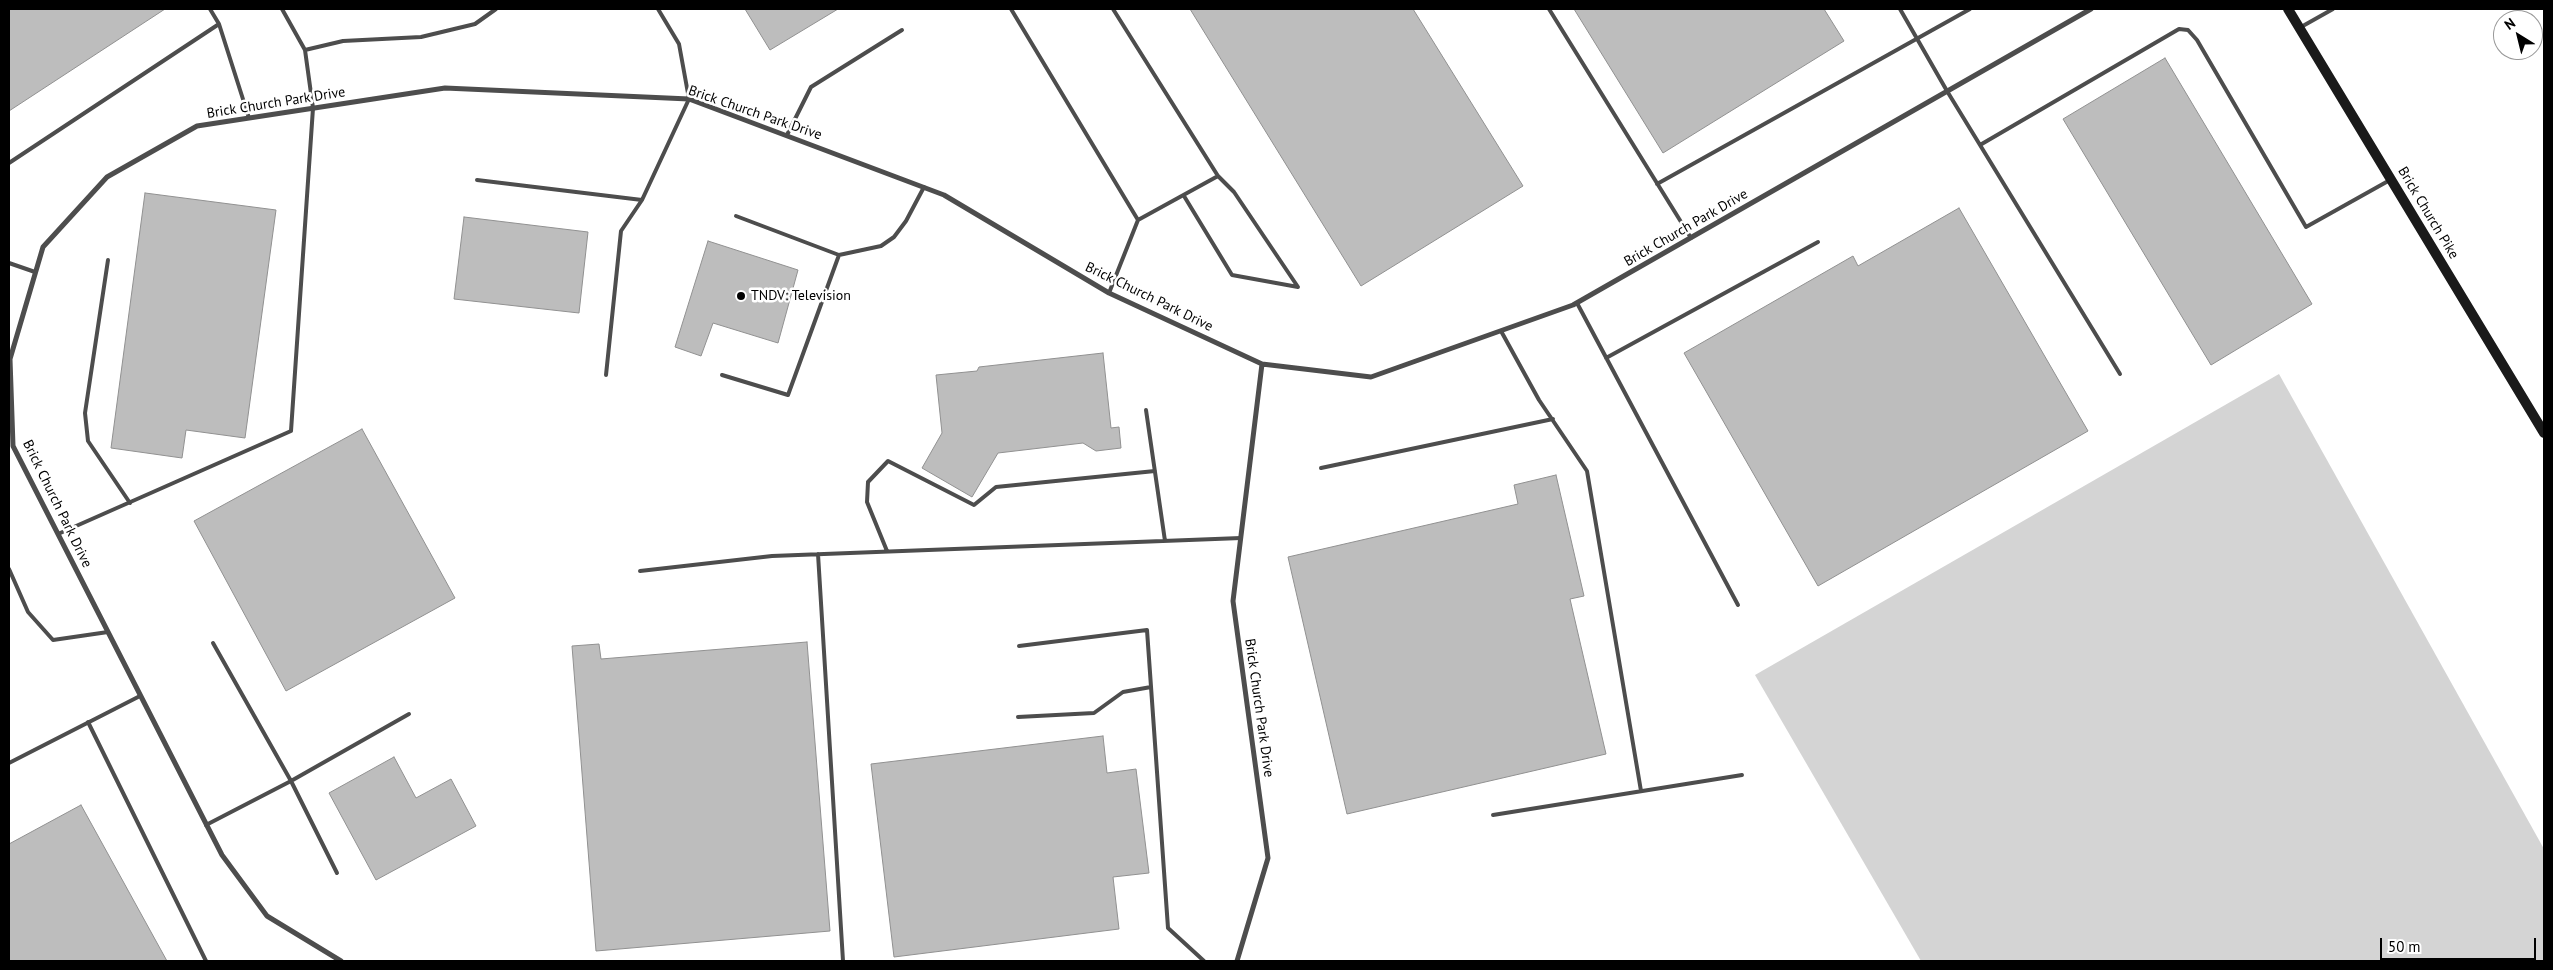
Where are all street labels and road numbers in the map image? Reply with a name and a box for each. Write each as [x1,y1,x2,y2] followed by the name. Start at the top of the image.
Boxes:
[686,82,824,144] street label: Brick Church Park Drive
[206,84,346,122] street label: Brick Church Park Drive
[2394,164,2462,262] street label: Brick Church Pike
[1621,186,1751,270] street label: Brick Church Park Drive
[1082,259,1216,335] street label: Brick Church Park Drive
[19,437,95,571] street label: Brick Church Park Drive
[1241,638,1277,778] street label: Brick Church Park Drive

